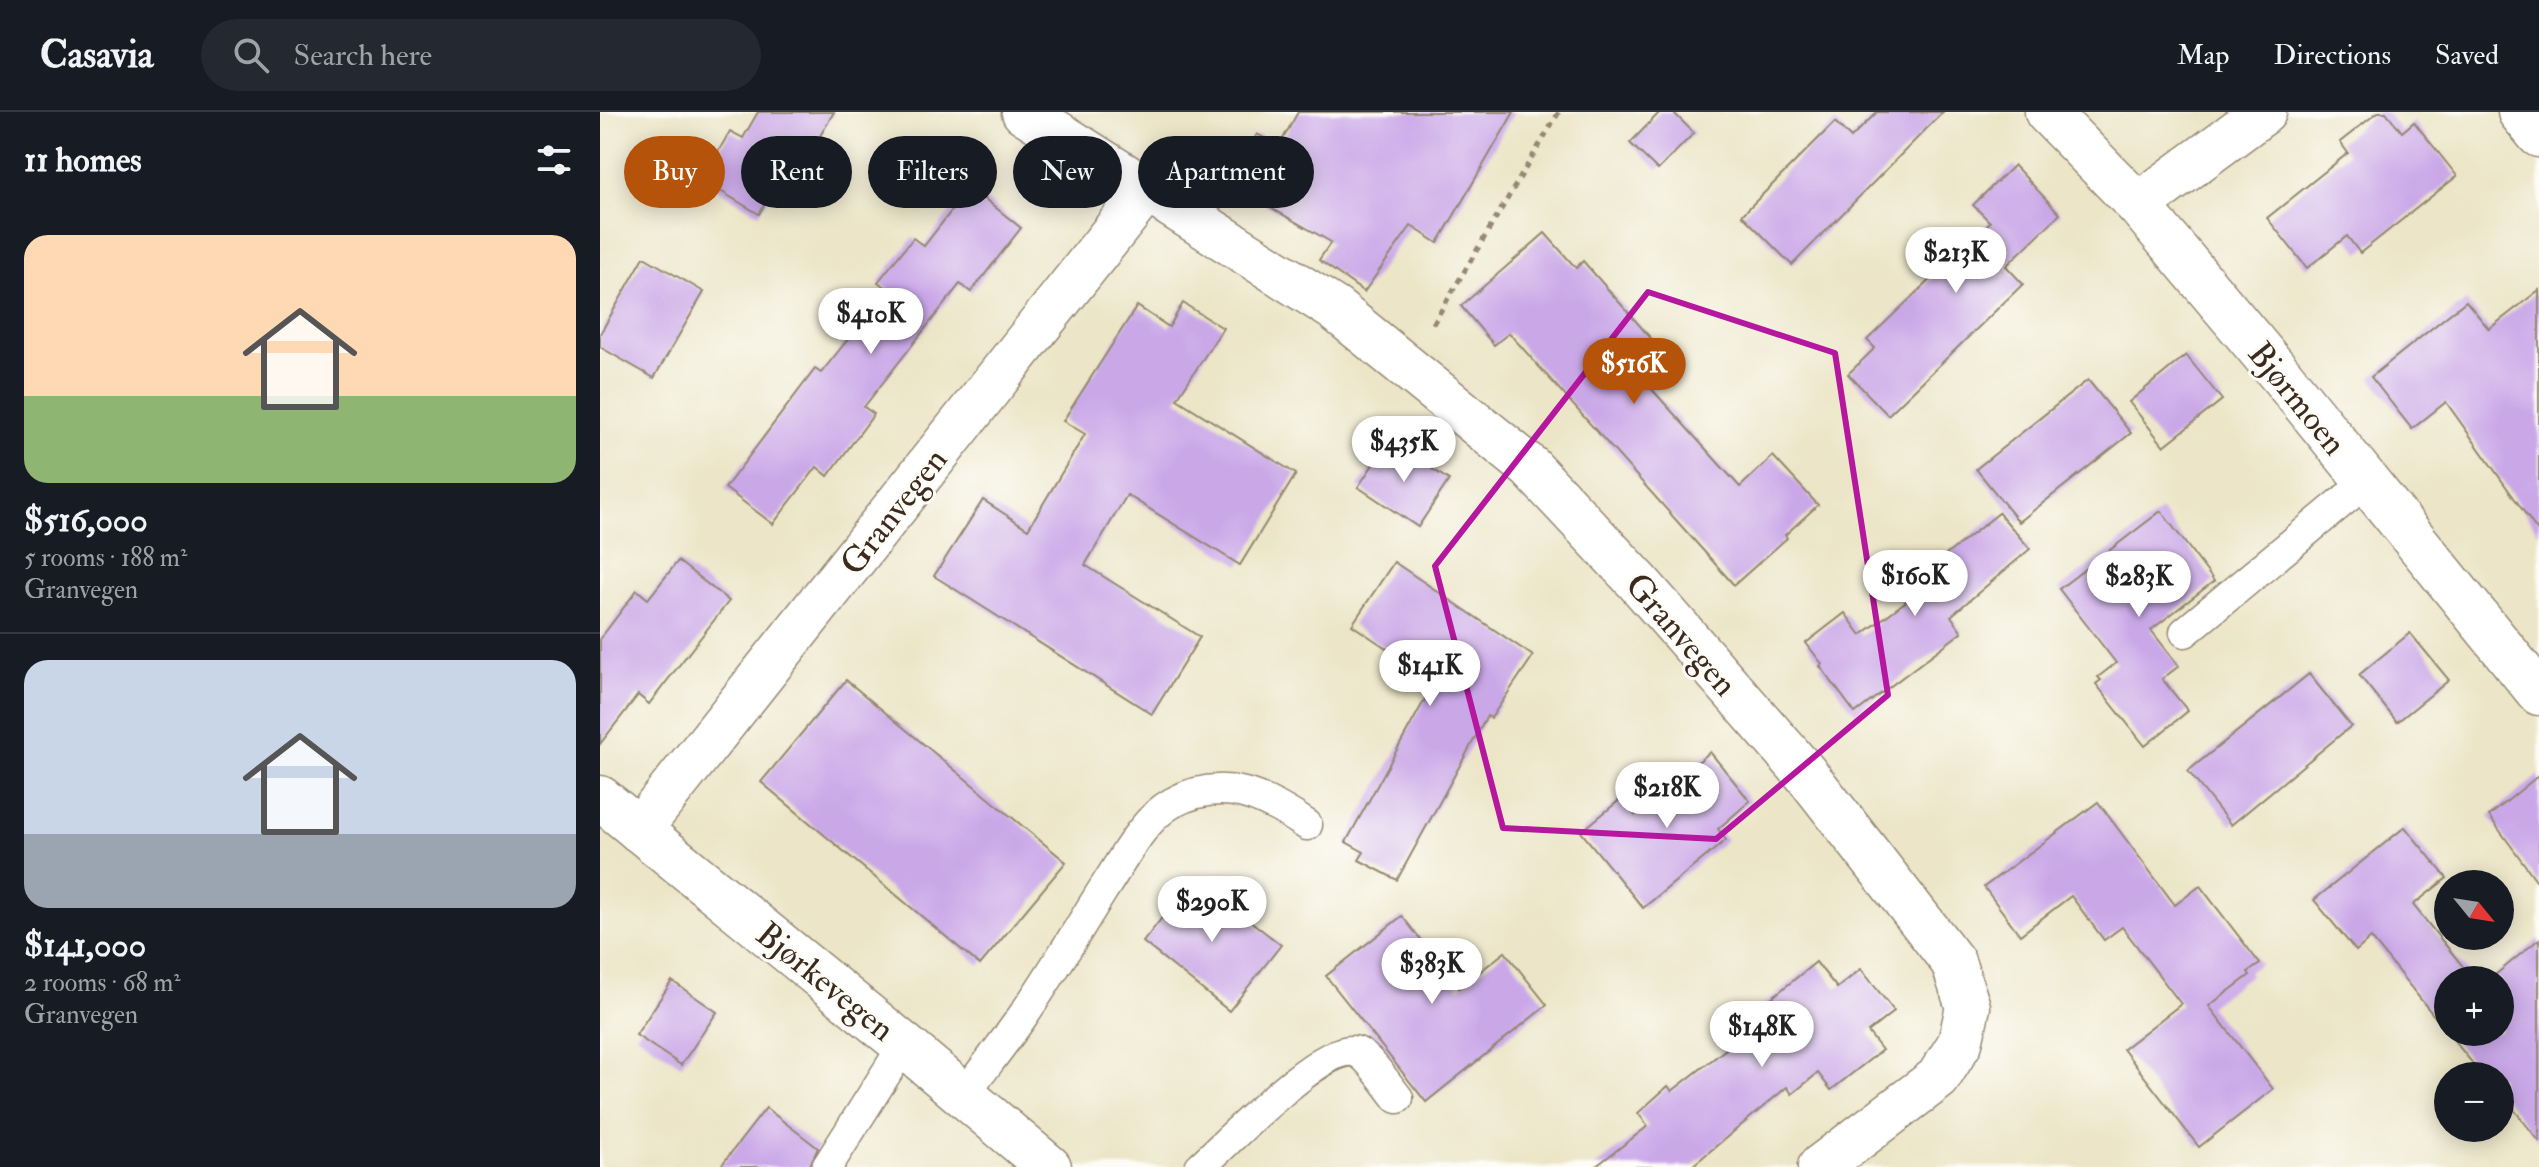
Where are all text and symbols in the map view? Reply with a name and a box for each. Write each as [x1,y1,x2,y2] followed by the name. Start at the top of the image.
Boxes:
[201,19,761,91] search box
[40,31,153,79] text: Casavia
[229,33,273,77] icon: search
[293,37,432,74] text: Search here
[2177,38,2230,73] text: Map
[2274,38,2391,73] text: Directions
[2435,38,2499,73] text: Saved
[624,136,725,208] chip: Buy
[741,136,852,208] chip: Rent
[868,136,997,208] chip: Filters
[1013,136,1122,208] chip: New
[1138,136,1314,208] chip: Apartment
[532,138,576,182] icon: filters
[24,139,142,182] text: 11 homes
[1900,227,2012,295] pin: $213K
[1923,237,1989,269] text: $213K
[228,287,372,431] icon: home
[815,288,927,356] pin: $410K
[836,298,906,330] text: $410K
[2238,334,2356,464] street label: Bjørmoen
[1578,338,1690,406] pin: $516K
[1601,348,1667,380] text: $516K
[1348,416,1460,484] pin: $435K
[1370,426,1438,458] text: $435K
[831,440,957,584] street label: Granvegen
[24,499,148,542] text: $516,000
[24,542,187,574] text: 5 rooms · 188 m²
[1859,550,1971,618] pin: $160K
[2083,551,2195,619] pin: $283K
[1881,560,1949,592] text: $160K
[2105,561,2173,593] text: $283K
[1616,565,1746,705] street label: Granvegen
[24,574,138,606] text: Granvegen
[1374,640,1486,708] pin: $141K
[1397,650,1463,682] text: $141K
[228,712,372,856] icon: home
[1611,762,1723,830] pin: $218K
[1633,772,1701,804] text: $218K
[2434,870,2514,950] north arrow
[2434,870,2514,1142] map controls
[1156,876,1268,944] pin: $290K
[1176,886,1248,918] text: $290K
[747,913,903,1051] street label: Bjørkevegen
[24,924,146,967] text: $141,000
[1376,938,1488,1006] pin: $383K
[1399,948,1465,980] text: $383K
[2434,966,2514,1046] button: +
[24,967,181,999] text: 2 rooms · 68 m²
[24,999,138,1031] text: Granvegen
[1706,1001,1818,1069] pin: $148K
[1728,1011,1796,1043] text: $148K
[2434,1062,2514,1142] button: −

